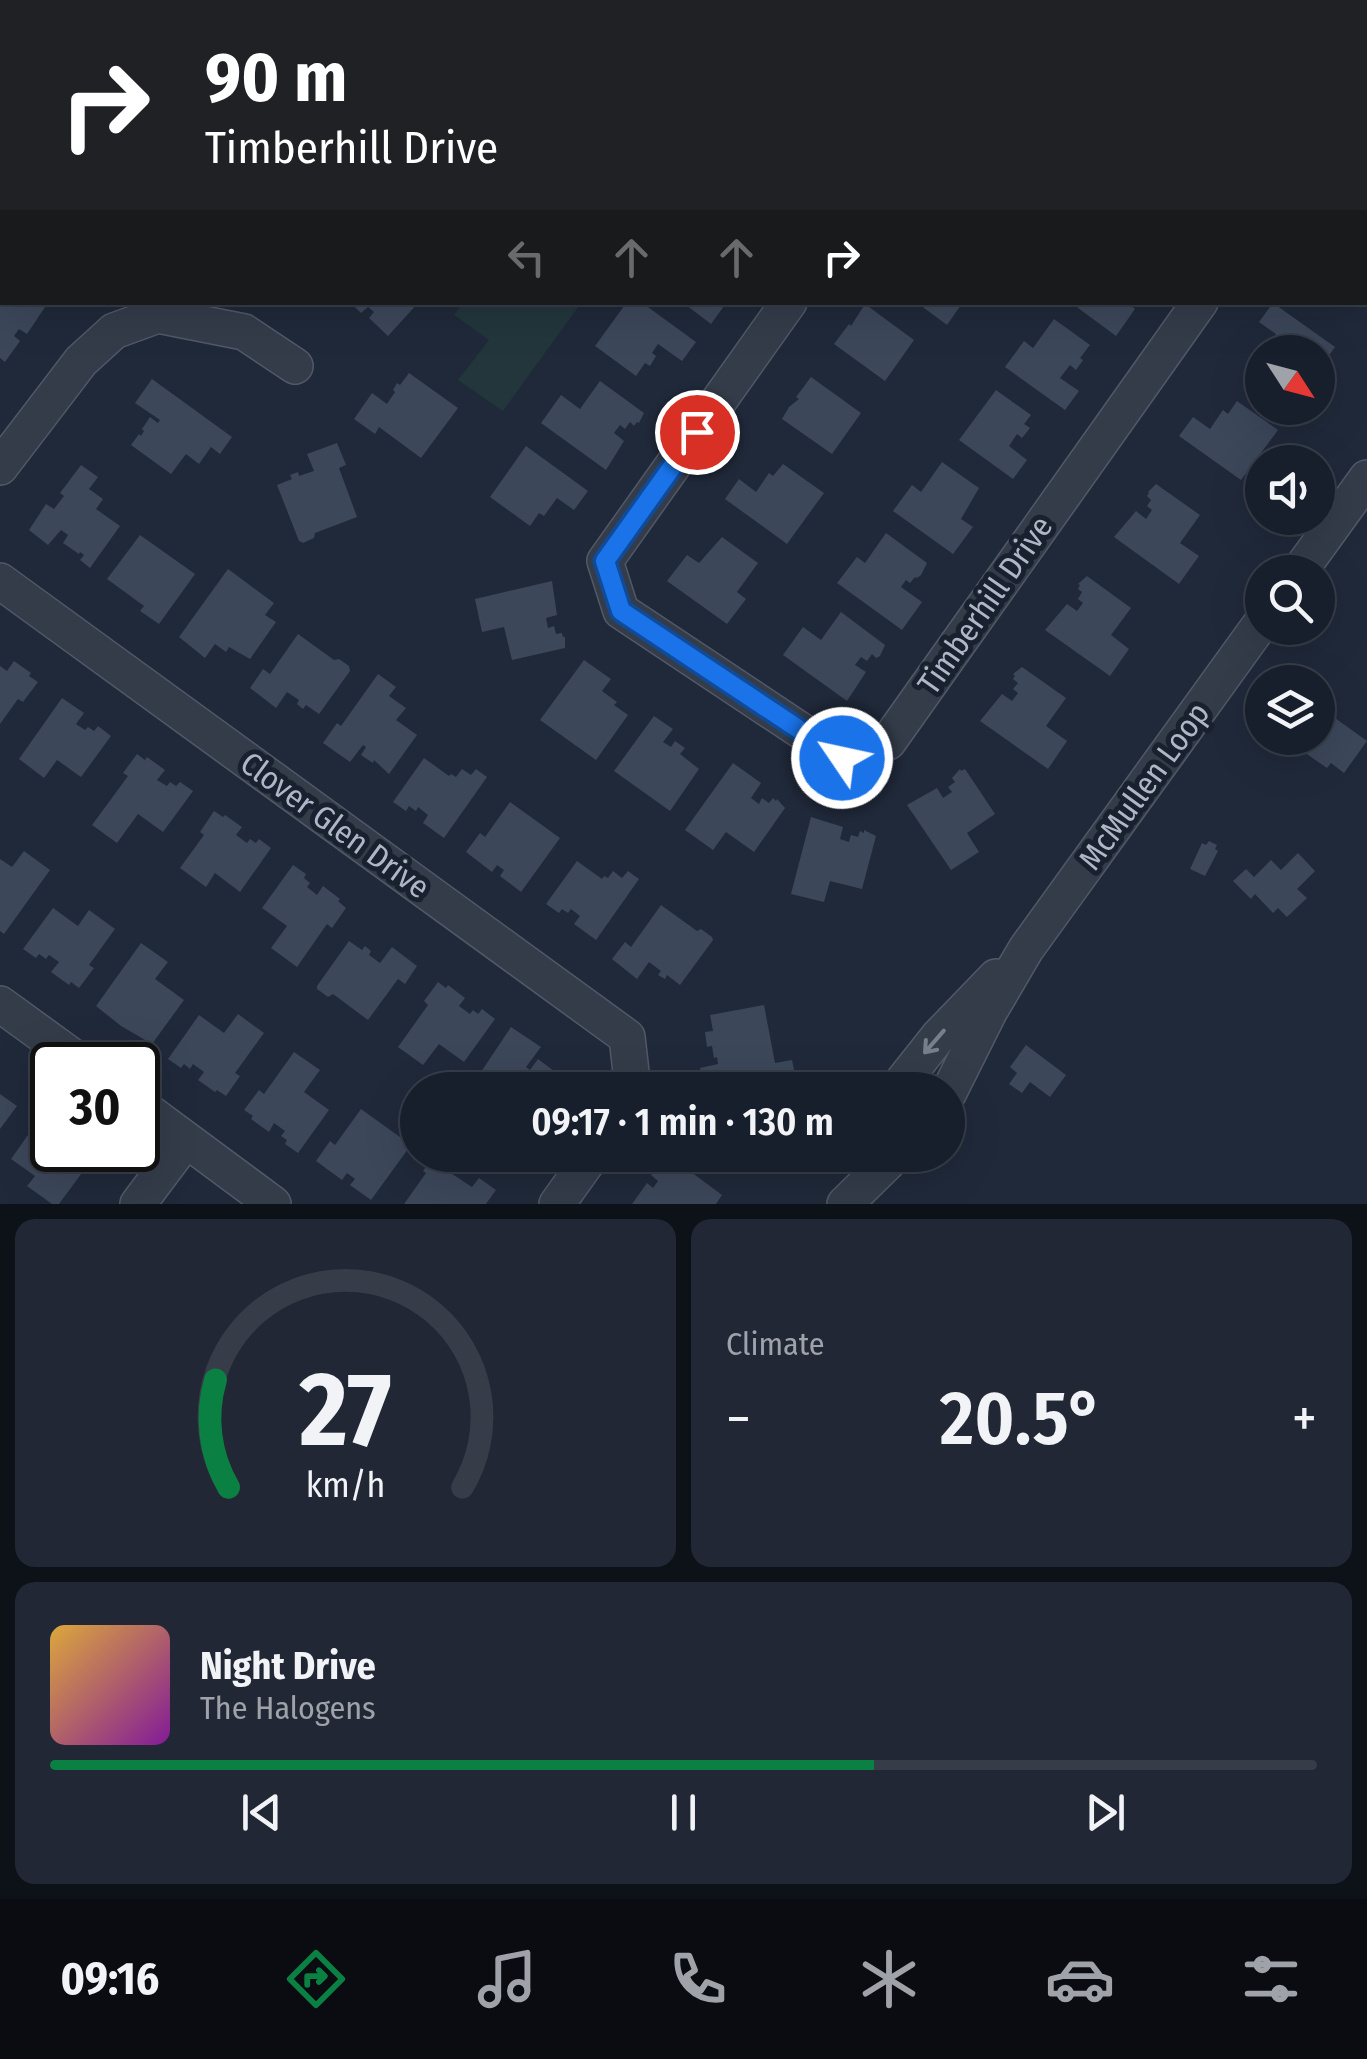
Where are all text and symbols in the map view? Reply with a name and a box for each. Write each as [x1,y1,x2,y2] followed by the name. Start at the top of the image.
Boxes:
[205,36,347,120] text: 90 m
[40,40,170,170] icon: right
[205,121,498,175] text: Timberhill Drive
[499,230,554,285] icon: left
[604,230,659,285] icon: ahead
[709,230,764,285] icon: ahead
[814,230,869,285] icon: right
[1245,335,1335,425] north arrow
[1245,335,1335,755] map controls
[655,390,740,475] pin
[670,405,725,460] icon: arrive
[1245,445,1335,535] button: sound
[910,509,1060,701] street label: Timberhill Drive
[1245,555,1335,645] button: search
[1245,665,1335,755] button: layers
[1071,695,1217,877] street label: McMullen Loop
[790,706,894,810] position arrow
[233,744,437,906] street label: Clover Glen Drive
[922,1029,945,1054] one-way arrow
[30,1042,160,1172] speed limit sign: 30
[531,1099,834,1145] text: 09:17 · 1 min · 130 m
[726,1325,825,1363] text: Climate
[299,1348,391,1473] text: 27
[940,1374,1103,1464] text: 20.5°
[726,1386,751,1452] text: −
[1292,1386,1317,1452] text: +
[306,1464,385,1506] text: km/h
[200,1643,376,1689] text: Night Drive
[200,1689,376,1727] text: The Halogens
[234,1785,289,1840] icon: previous
[656,1785,711,1840] icon: pause
[1078,1785,1133,1840] icon: next
[281,1944,351,2014] icon: directions
[472,1944,542,2014] icon: music
[663,1944,733,2014] icon: phone
[854,1944,924,2014] icon: climate
[1045,1944,1115,2014] icon: car
[1236,1944,1306,2014] icon: filters
[61,1952,159,2006] text: 09:16

